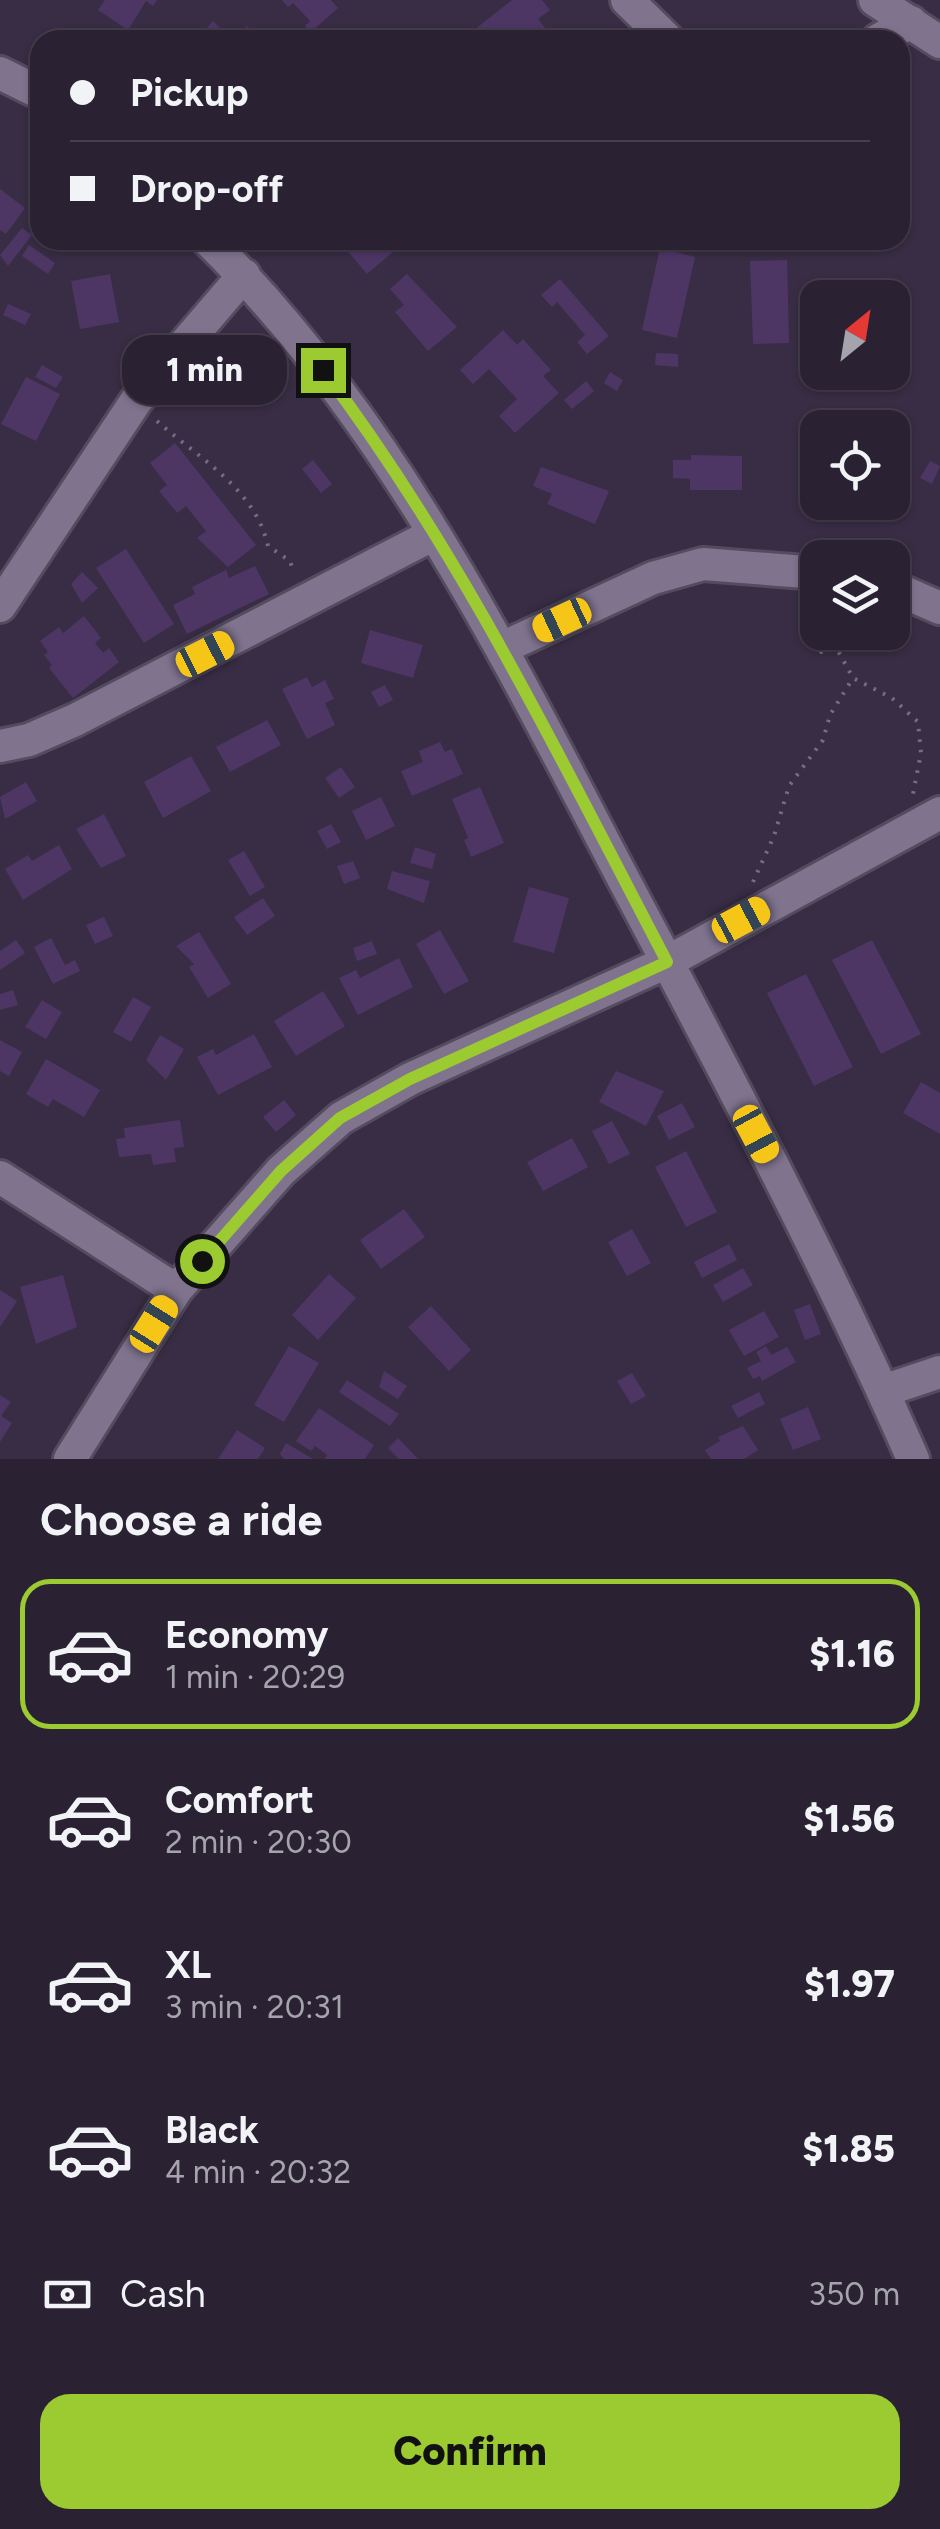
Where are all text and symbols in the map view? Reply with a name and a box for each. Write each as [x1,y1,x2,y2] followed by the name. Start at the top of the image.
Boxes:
[130,70,248,116] text: Pickup
[130,166,283,212] text: Drop-off
[800,280,910,390] north arrow
[800,280,910,650] map controls
[123,335,288,405] callout: 1 min
[301,348,346,393] route end
[166,351,243,389] text: 1 min
[800,410,910,520] button: locate
[800,540,910,650] button: layers
[528,594,596,646] car
[171,627,239,681] car
[707,893,775,947] car
[729,1100,783,1168] car
[180,1239,225,1284] route start
[125,1291,183,1357] car
[40,1492,322,1546] text: Choose a ride
[45,1609,135,1699] icon: car
[165,1612,328,1658] text: Economy
[809,1631,895,1677] text: $1.16
[165,1658,345,1696] text: 1 min · 20:29
[45,1774,135,1864] icon: car
[165,1777,314,1823] text: Comfort
[803,1796,895,1842] text: $1.56
[165,1823,352,1861] text: 2 min · 20:30
[45,1939,135,2029] icon: car
[165,1942,211,1988] text: XL
[804,1961,895,2007] text: $1.97
[165,1988,344,2026] text: 3 min · 20:31
[45,2104,135,2194] icon: car
[165,2107,259,2153] text: Black
[802,2126,895,2172] text: $1.85
[165,2153,351,2191] text: 4 min · 20:32
[40,2267,95,2322] icon: cash
[120,2271,206,2317] text: Cash
[809,2275,900,2313] text: 350 m
[40,2394,900,2509] button: Confirm

